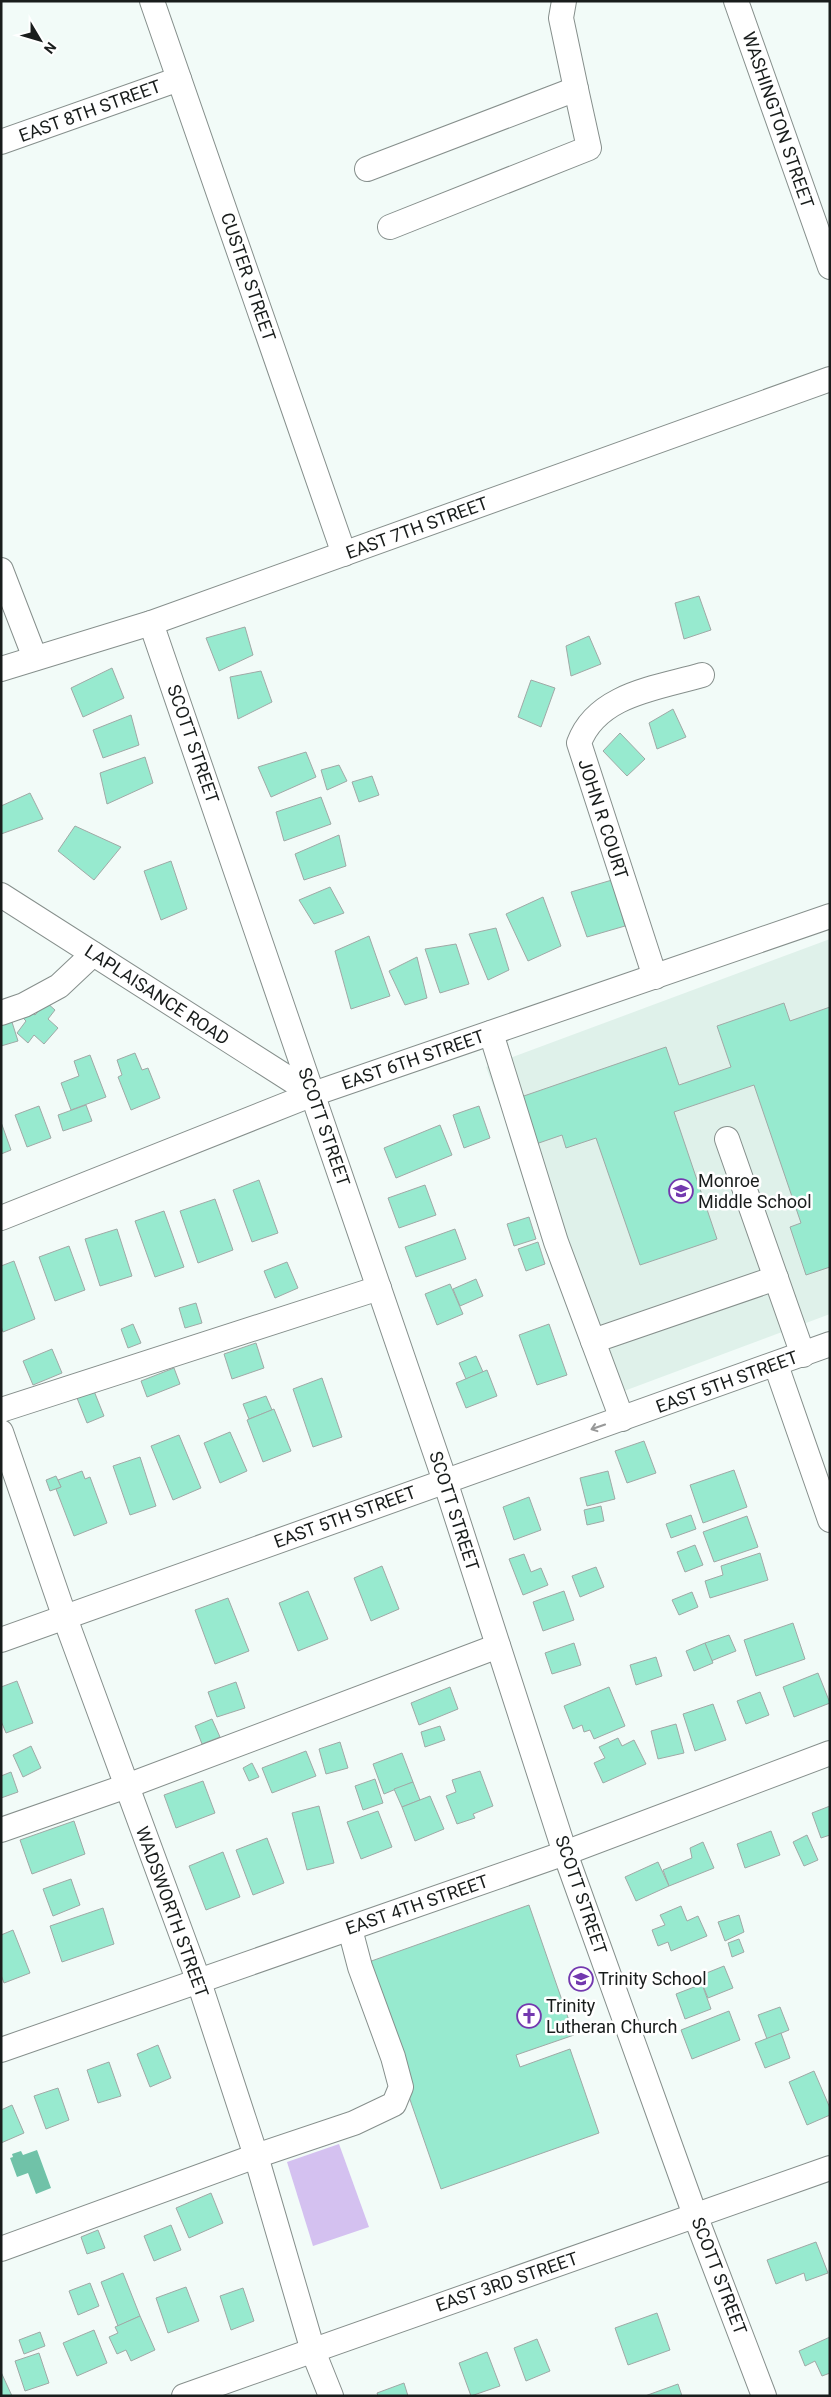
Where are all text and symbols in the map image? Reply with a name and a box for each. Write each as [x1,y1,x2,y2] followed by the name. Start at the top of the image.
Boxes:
[15,15,65,65] north arrow
[738,29,819,211] street label: WASHINGTON STREET
[41,39,60,57] text: N
[16,75,164,146] street label: EAST 8TH STREET
[217,210,280,344] street label: CUSTER STREET
[343,492,491,563] street label: EAST 7TH STREET
[163,682,224,806] street label: SCOTT STREET
[574,756,633,882] street label: JOHN R COURT
[81,940,233,1049] street label: LAPLAISANCE ROAD
[339,1025,487,1094] street label: EAST 6TH STREET
[294,1065,355,1189] street label: SCOTT STREET
[698,1170,812,1212] place label: Monroe Middle School
[668,1178,694,1204] school or university icon: Monroe Middle School
[653,1346,801,1417] street label: EAST 5TH STREET
[591,1423,606,1432] one-way arrow
[425,1449,484,1573] street label: SCOTT STREET
[271,1481,419,1552] street label: EAST 5TH STREET
[132,1823,213,2000] street label: WADSWORTH STREET
[551,1833,612,1957] street label: SCOTT STREET
[343,1870,491,1939] street label: EAST 4TH STREET
[568,1966,594,1992] school or university icon: Trinity School
[598,1968,707,1989] place label: Trinity School
[546,1995,677,2037] place label: Trinity Lutheran Church
[516,2003,542,2029] church icon: Trinity Lutheran Church
[687,2214,752,2338] street label: SCOTT STREET
[433,2247,581,2316] street label: EAST 3RD STREET

